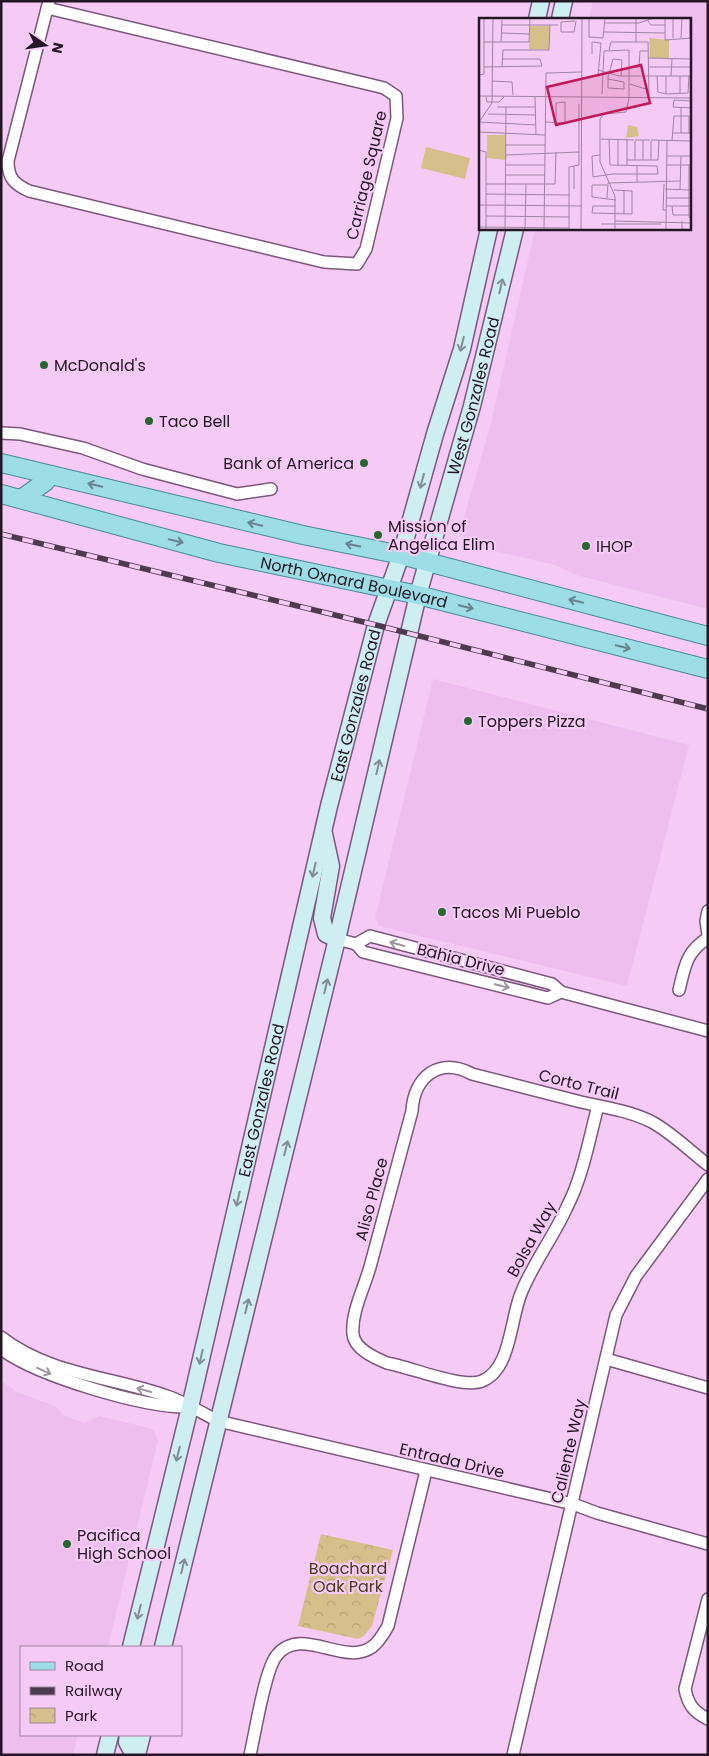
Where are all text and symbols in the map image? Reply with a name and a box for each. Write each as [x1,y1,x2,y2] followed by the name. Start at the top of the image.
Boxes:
[479,18,692,230] inset map
[20,20,70,70] north arrow
[47,41,69,55] text: N
[340,108,393,242] street label: Carriage Square
[497,278,506,294] one-way arrow
[442,314,505,478] street label: West Gonzales Road
[457,336,467,352] one-way arrow
[54,354,146,377] place label: McDonald's
[38,359,50,371] marker: McDonald's
[159,410,230,433] place label: Taco Bell
[143,415,155,427] marker: Taco Bell
[223,452,354,475] place label: Bank of America
[358,457,370,469] marker: Bank of America
[416,472,426,488] one-way arrow
[87,480,103,489] one-way arrow
[388,515,495,556] place label: Mission of Angelica Elim
[248,519,264,528] one-way arrow
[372,529,384,541] marker: Mission of Angelica Elim
[596,535,633,558] place label: IHOP
[167,537,183,546] one-way arrow
[345,540,361,550] one-way arrow
[580,540,592,552] marker: IHOP
[258,551,450,614] street label: North Oxnard Boulevard
[569,596,585,605] one-way arrow
[457,603,473,612] one-way arrow
[325,627,386,784] street label: East Gonzales Road
[615,643,631,653] one-way arrow
[478,710,586,733] place label: Toppers Pizza
[462,715,474,727] marker: Toppers Pizza
[374,759,383,775] one-way arrow
[309,862,318,878] one-way arrow
[452,901,580,924] place label: Tacos Mi Pueblo
[436,906,448,918] marker: Tacos Mi Pueblo
[414,937,507,982] street label: Bahia Drive
[389,938,405,948] one-way arrow
[322,978,331,994] one-way arrow
[493,982,509,992] one-way arrow
[233,1021,290,1179] street label: East Gonzales Road
[536,1063,622,1106] street label: Corto Trail
[281,1141,291,1157] one-way arrow
[349,1155,394,1243] street label: Aliso Place
[233,1190,242,1206] one-way arrow
[501,1197,562,1281] street label: Bolsa Way
[243,1298,252,1314] one-way arrow
[196,1349,205,1365] one-way arrow
[36,1367,51,1377] one-way arrow
[137,1385,153,1394] one-way arrow
[545,1397,592,1506] street label: Caliente Way
[397,1437,507,1484] street label: Entrada Drive
[173,1446,182,1462] one-way arrow
[77,1524,171,1565] place label: Pacifica High School
[61,1538,73,1550] marker: Pacifica High School
[309,1557,387,1598] park label: Boachard Oak Park
[179,1558,188,1574] one-way arrow
[134,1604,143,1620] one-way arrow
[20,1646,182,1736] legend
[65,1655,104,1676] text: Road
[65,1680,123,1701] text: Railway
[65,1705,97,1726] text: Park

